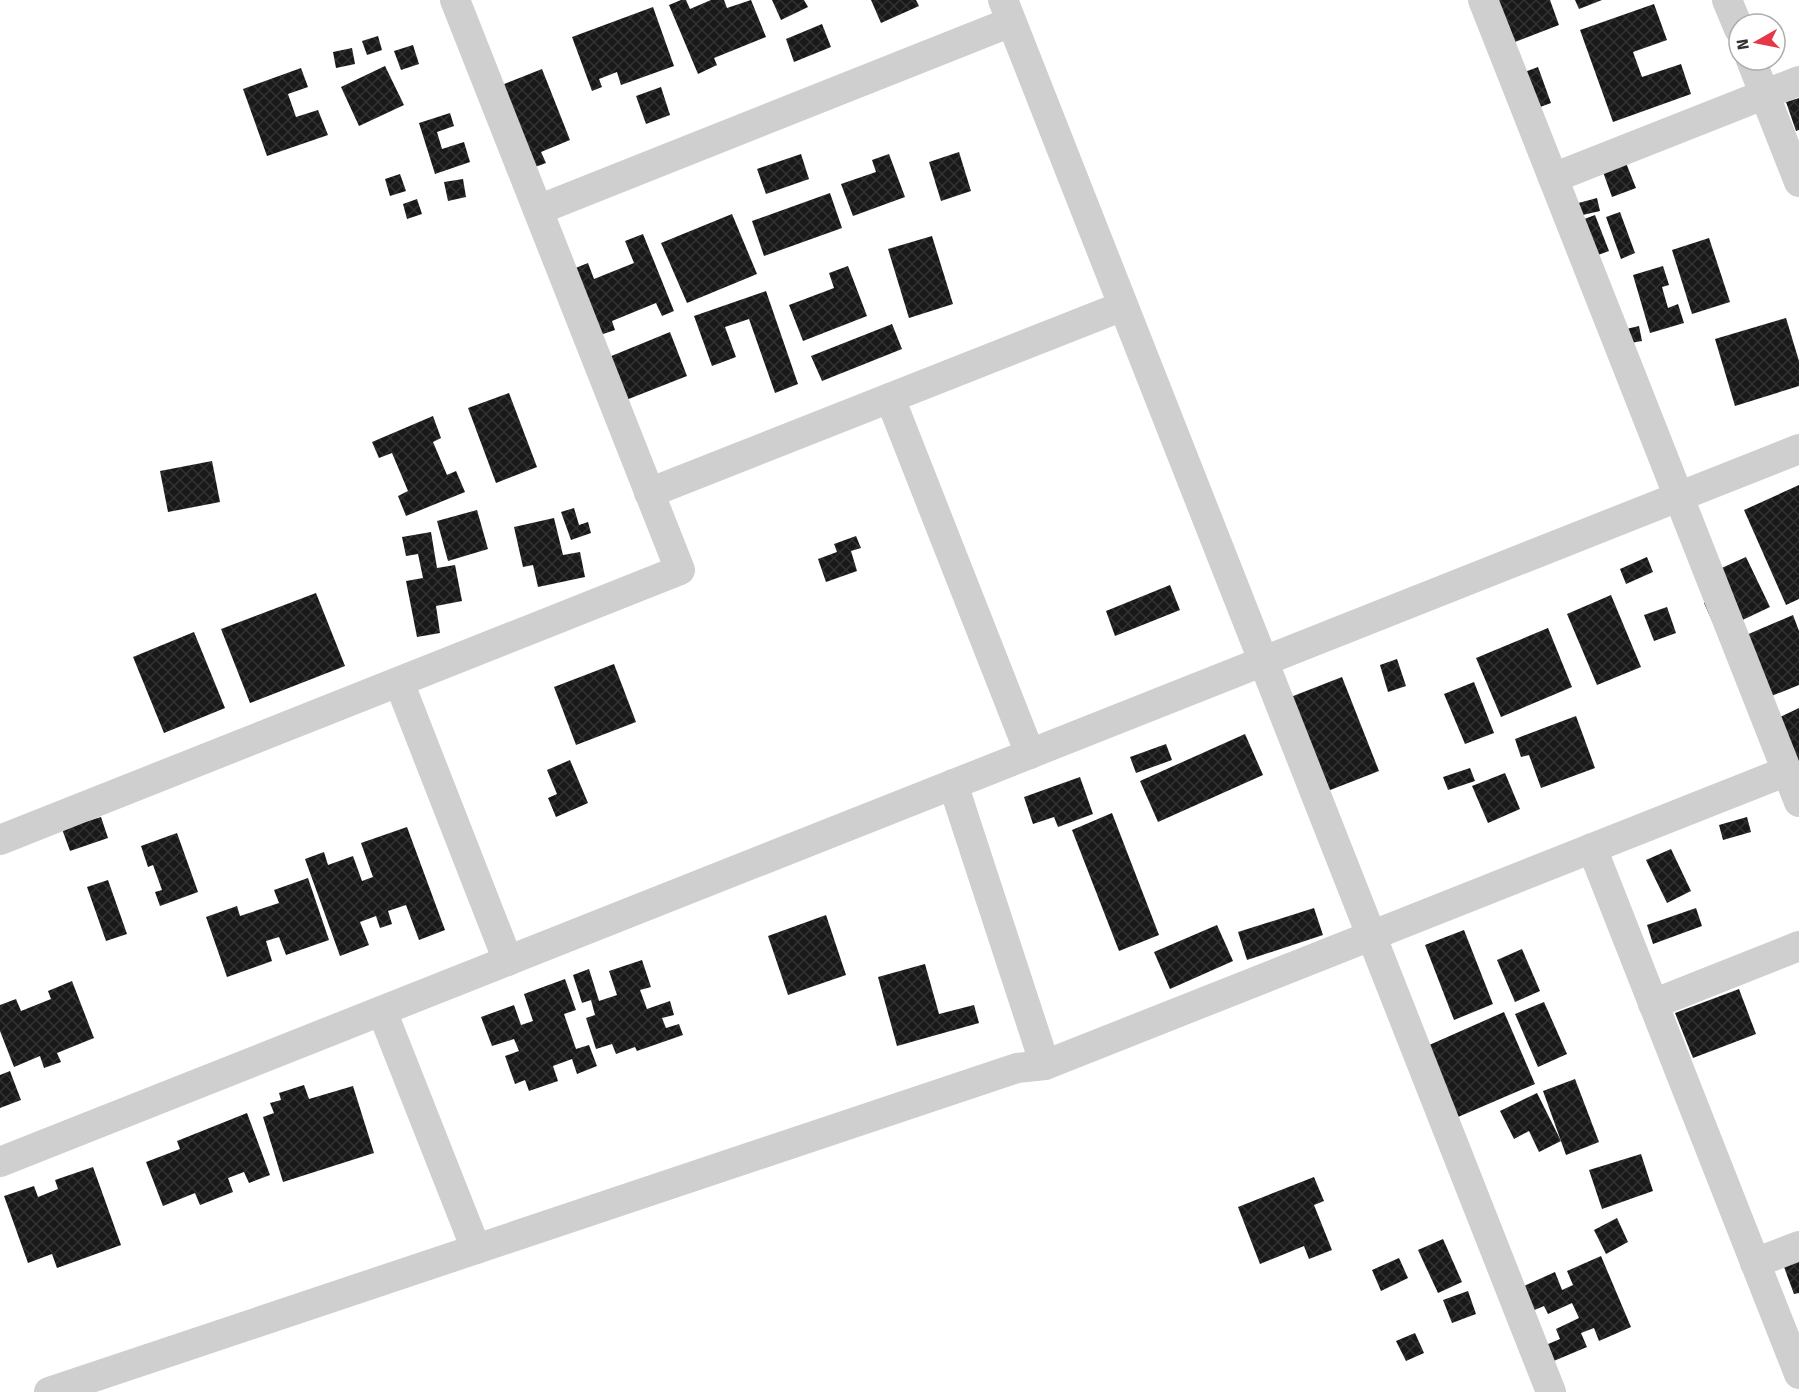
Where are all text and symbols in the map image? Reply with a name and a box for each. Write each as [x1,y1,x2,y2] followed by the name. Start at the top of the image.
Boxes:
[1727,12,1787,72] north arrow
[1732,38,1753,51] text: N

